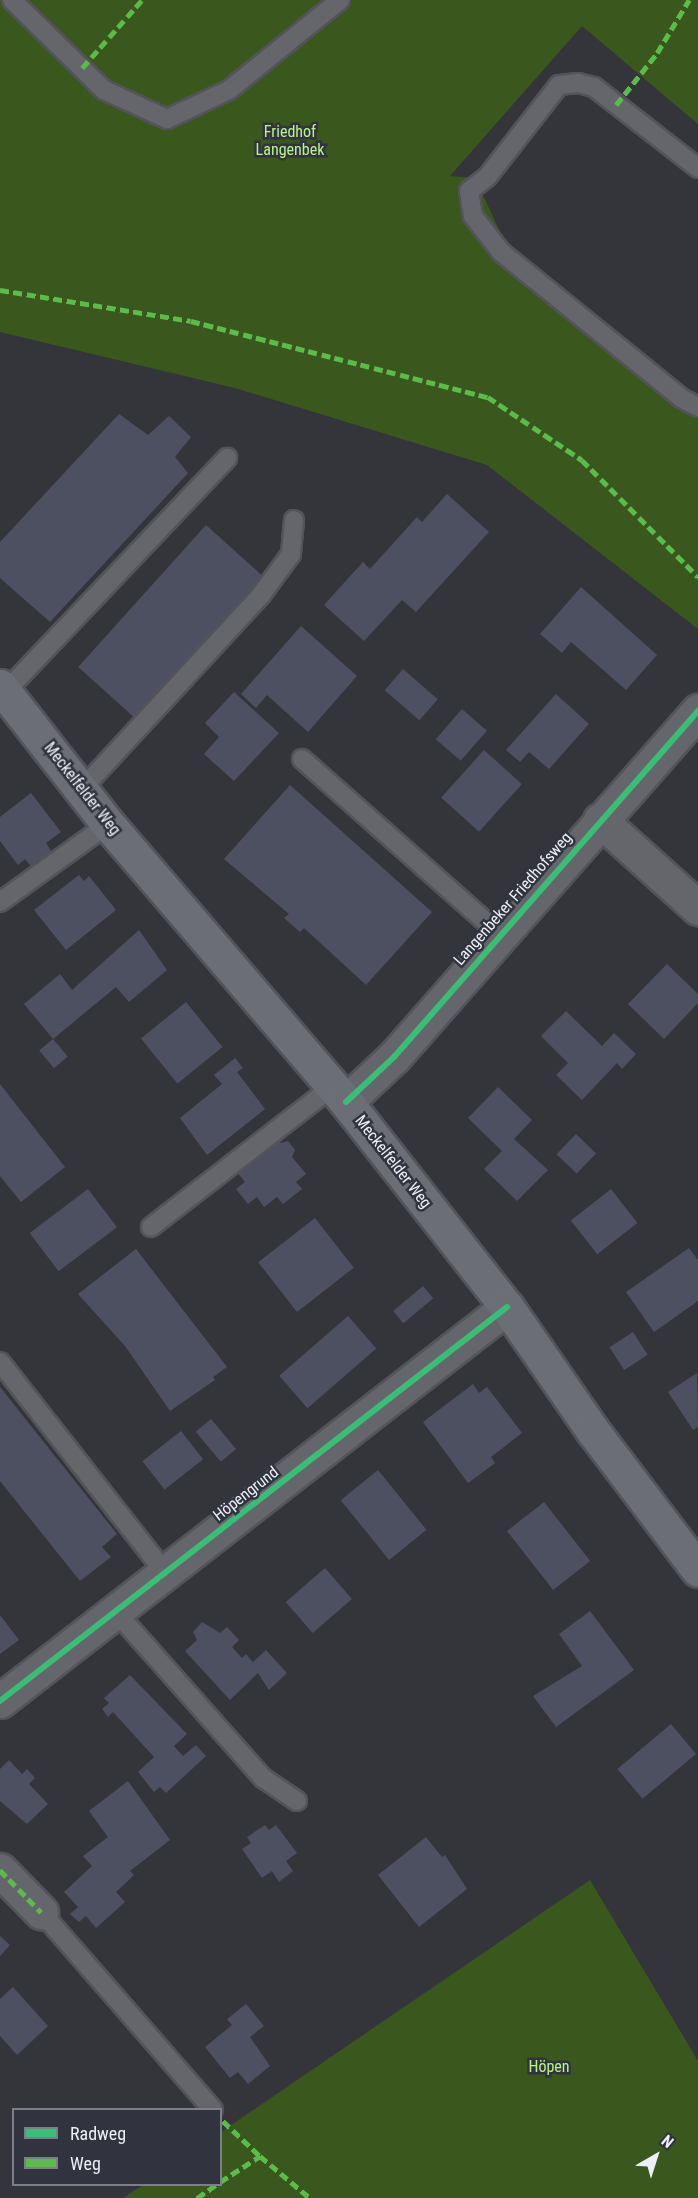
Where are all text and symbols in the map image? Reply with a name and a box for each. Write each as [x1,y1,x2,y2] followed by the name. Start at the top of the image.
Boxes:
[256,122,324,160] park label: Friedhof Langenbek
[40,739,124,839] street label: Meckelfelder Weg
[450,829,576,969] street label: Langenbeker Friedhofsweg
[351,1112,435,1212] street label: Meckelfelder Weg
[210,1463,282,1525] street label: Höpengrund
[528,2057,570,2077] park label: Höpen
[12,2108,222,2186] legend
[70,2123,126,2144] text: Radweg
[626,2126,686,2186] north arrow
[658,2131,677,2152] text: N
[70,2153,101,2174] text: Weg

